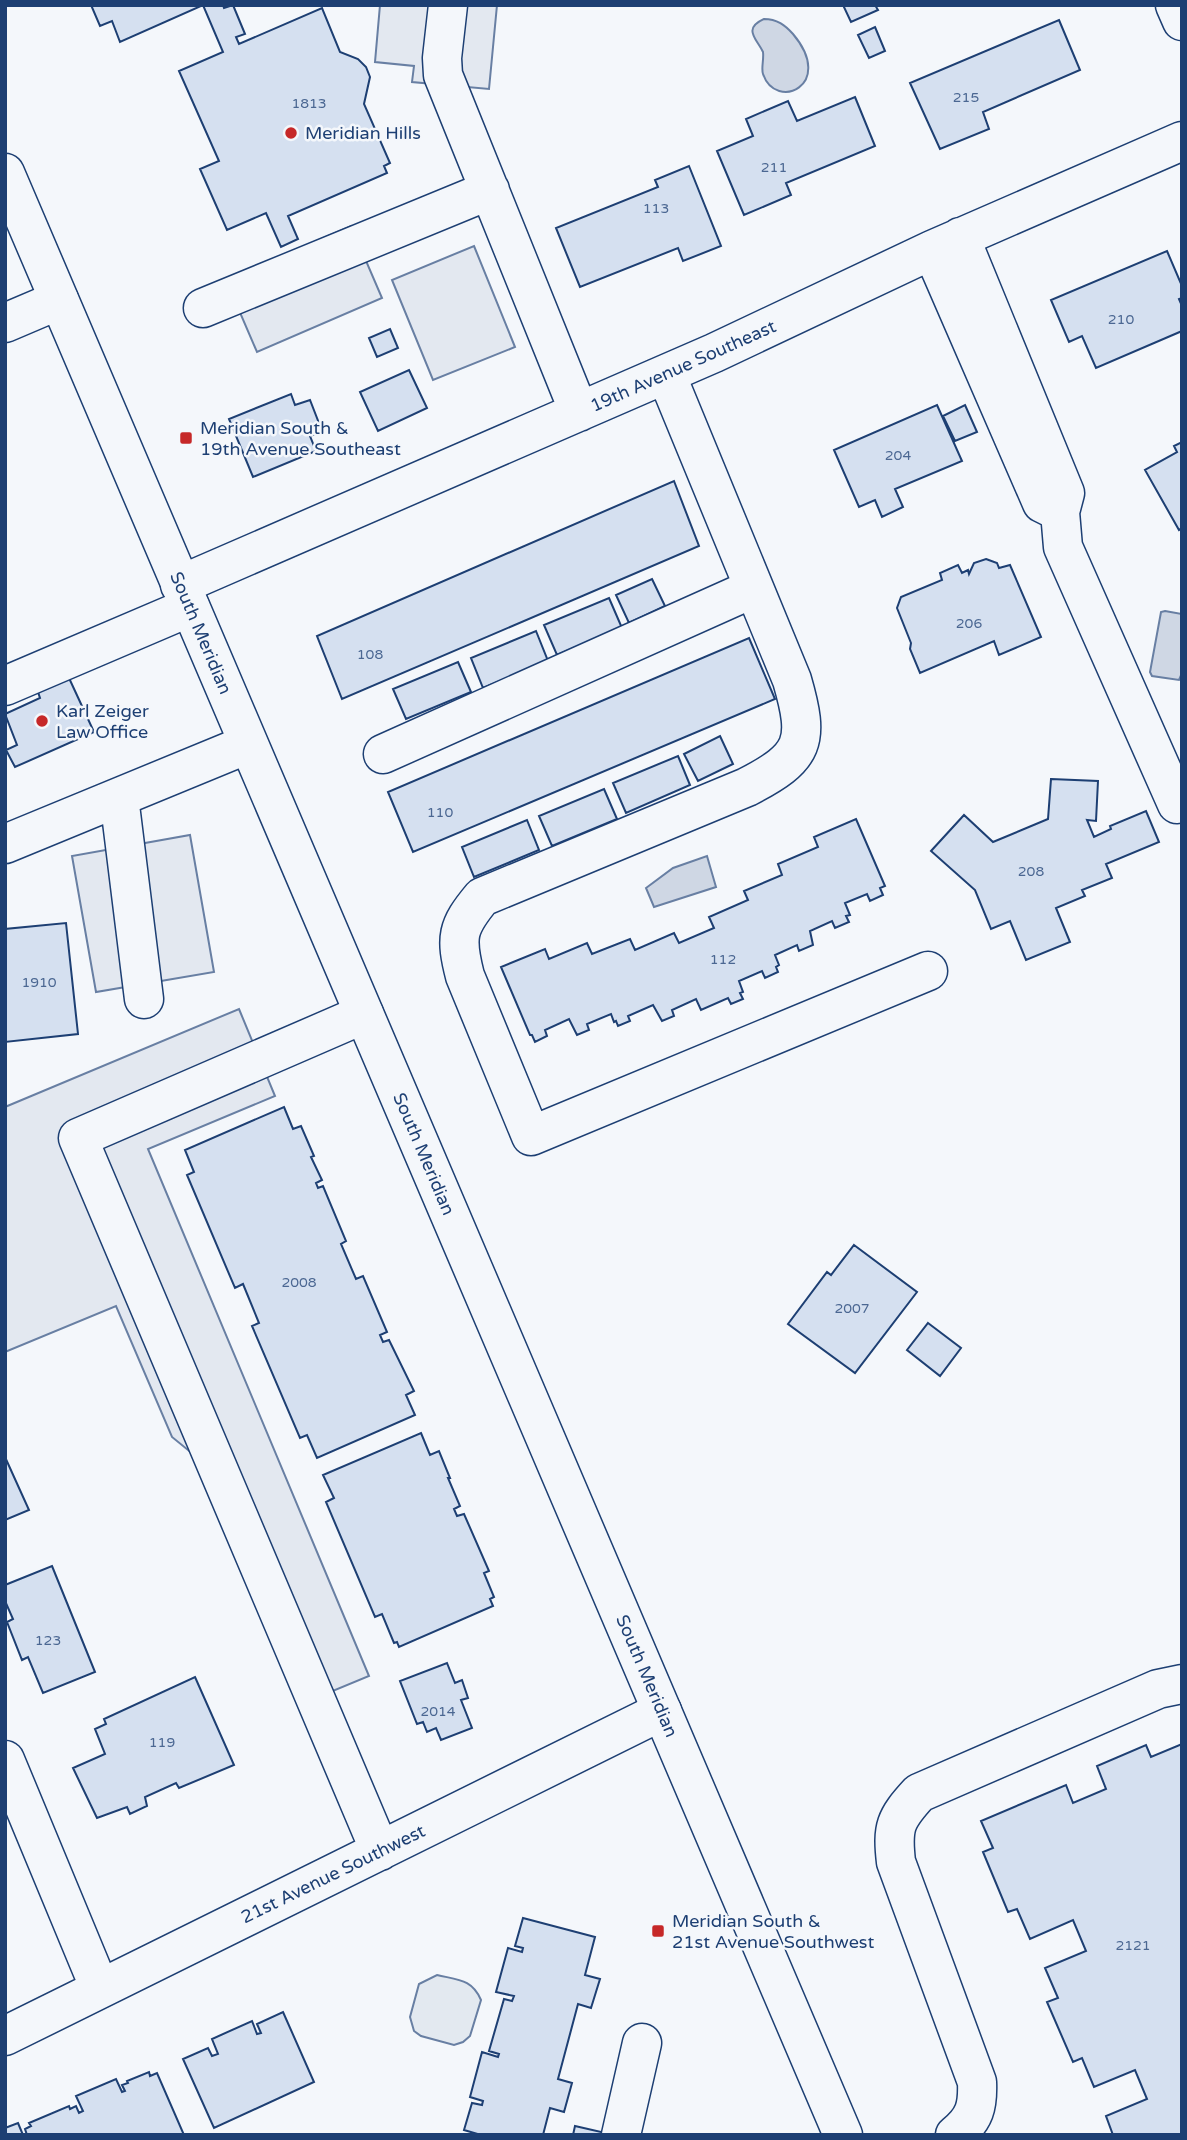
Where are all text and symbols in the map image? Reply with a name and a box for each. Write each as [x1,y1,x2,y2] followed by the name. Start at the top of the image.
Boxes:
[953,89,979,106] house number: 215
[291,95,327,112] house number: 1813
[305,122,421,144] place label: Meridian Hills
[283,125,299,141] marker: Meridian Hills
[761,159,787,176] house number: 211
[643,200,669,217] house number: 113
[1108,311,1134,328] house number: 210
[587,315,779,417] street label: 19th Avenue Southeast
[200,417,401,460] place label: Meridian South & 19th Avenue Southeast
[178,430,194,446] marker: Meridian South & 19th Avenue Southeast
[885,447,911,464] house number: 204
[165,568,237,698] street label: South Meridian
[956,615,982,632] house number: 206
[357,646,383,663] house number: 108
[56,700,149,743] place label: Karl Zeiger Law Office
[34,713,50,729] marker: Karl Zeiger Law Office
[427,804,453,821] house number: 110
[1018,863,1044,880] house number: 208
[710,951,736,968] house number: 112
[21,974,57,991] house number: 1910
[388,1089,460,1219] street label: South Meridian
[281,1274,317,1291] house number: 2008
[834,1300,870,1317] house number: 2007
[611,1611,683,1741] street label: South Meridian
[35,1632,61,1649] house number: 123
[420,1703,456,1720] house number: 2014
[149,1734,175,1751] house number: 119
[237,1820,429,1928] street label: 21st Avenue Southwest
[672,1910,874,1953] place label: Meridian South & 21st Avenue Southwest
[650,1923,666,1939] marker: Meridian South & 21st Avenue Southwest
[1115,1937,1151,1954] house number: 2121

